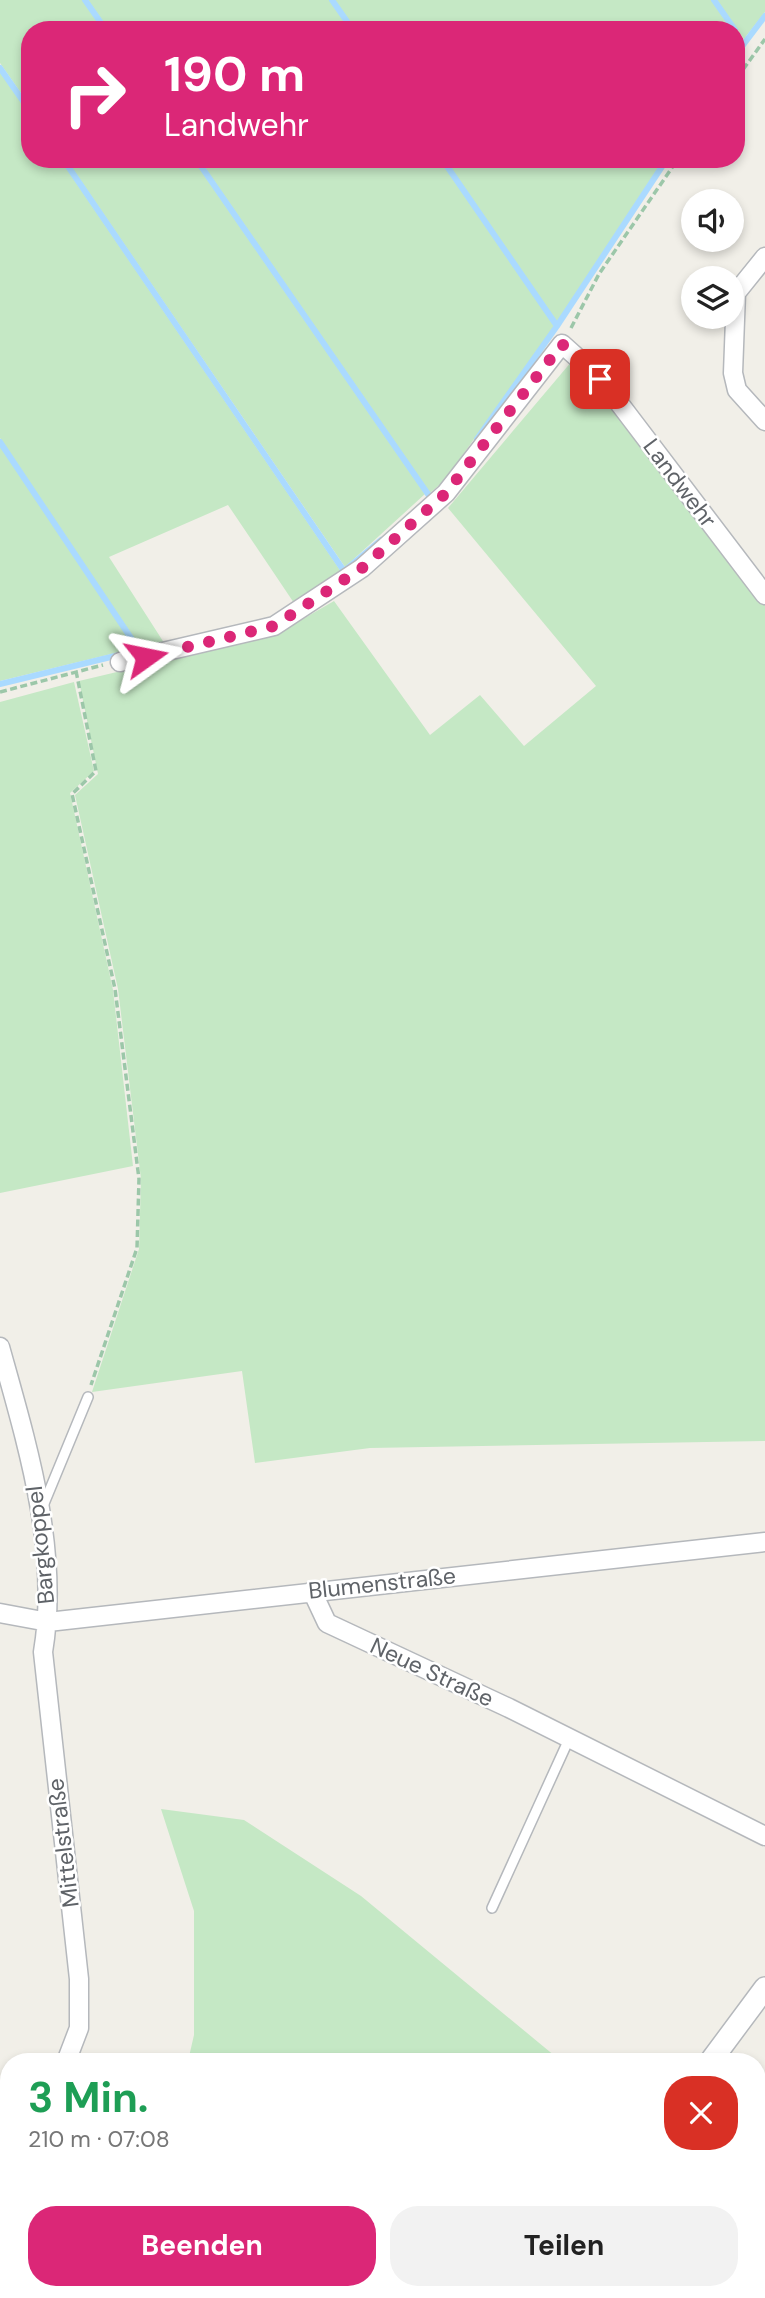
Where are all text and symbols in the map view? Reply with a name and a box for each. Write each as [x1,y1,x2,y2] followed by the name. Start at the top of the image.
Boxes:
[164,42,305,106] text: 190 m
[49,49,140,140] icon: right
[164,104,309,146] text: Landwehr
[681,189,744,329] map controls
[681,189,744,252] button: sound
[681,266,744,329] button: layers
[570,349,630,409] pin
[581,360,619,398] icon: arrive
[637,432,723,534] street label: Landwehr
[109,620,183,694] position arrow
[19,1484,61,1606] street label: Bargkoppel
[307,1560,457,1606] street label: Blumenstraße
[366,1630,498,1714] street label: Neue Straße
[40,1777,86,1909] street label: Mittelstraße
[28,2070,148,2125] text: 3 Min.
[664,2076,738,2150] button: close
[28,2124,170,2154] text: 210 m · 07:08
[28,2206,376,2286] button: Beenden
[390,2206,738,2286] button: Teilen

